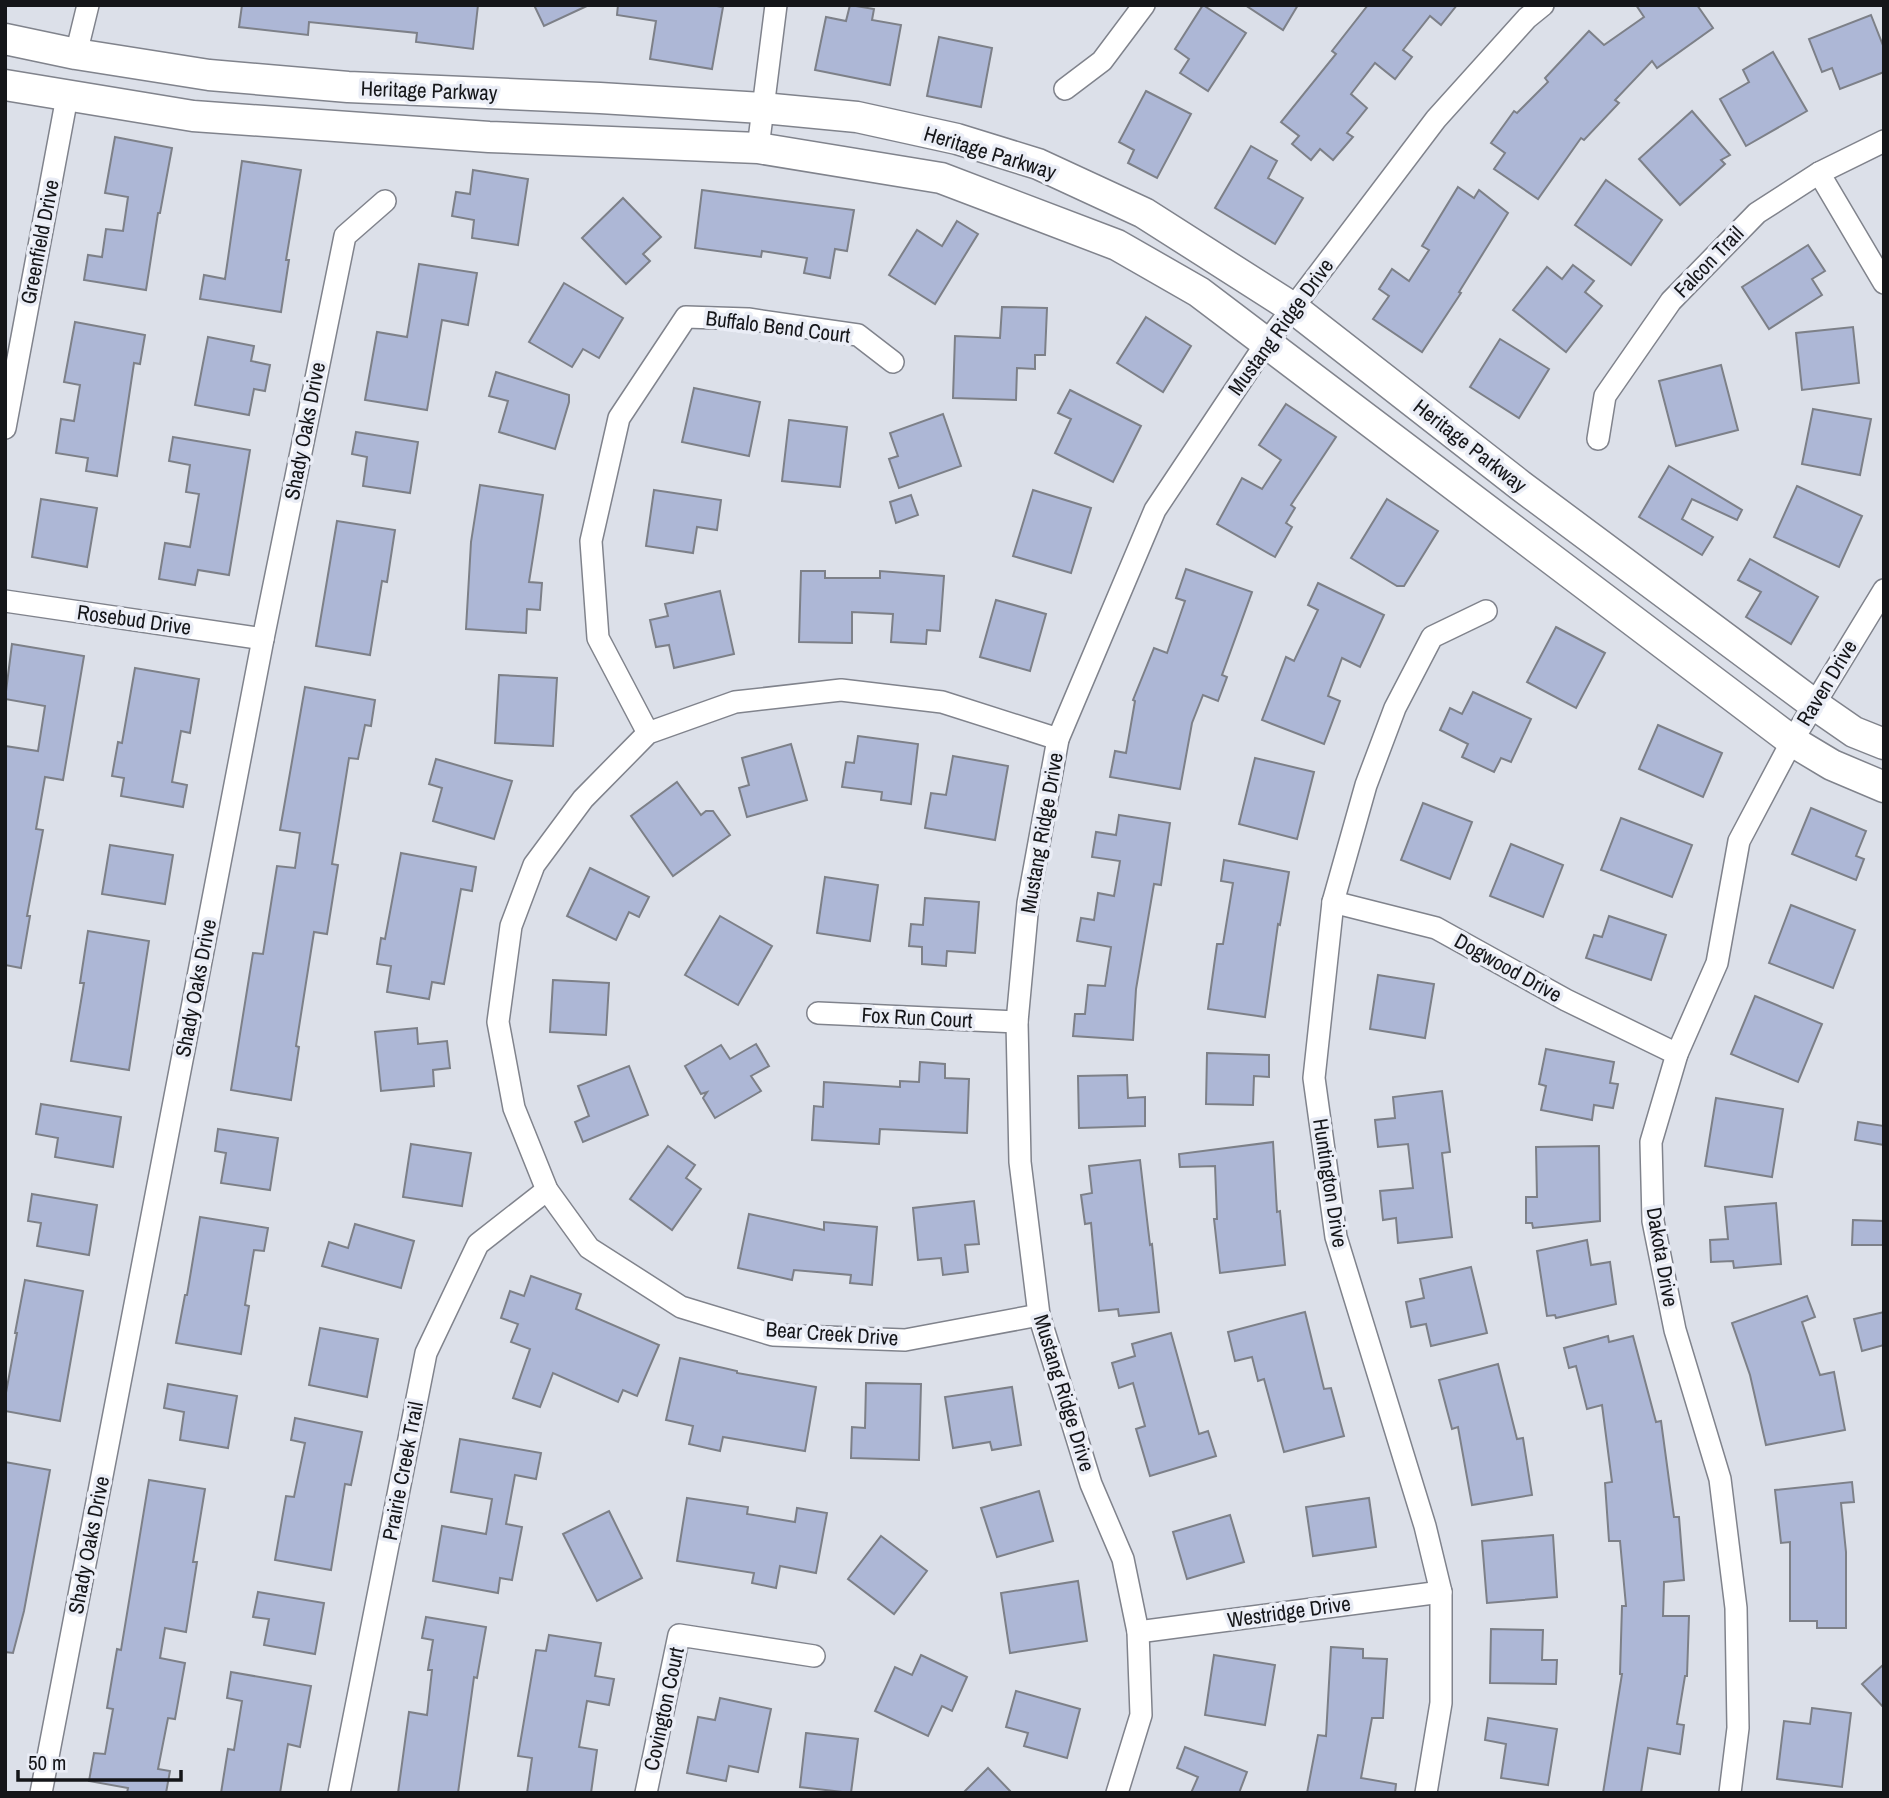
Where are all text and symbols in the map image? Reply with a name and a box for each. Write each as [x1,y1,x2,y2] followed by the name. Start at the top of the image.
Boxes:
[360,74,498,107] street label: Heritage Parkway
[920,119,1060,187] street label: Heritage Parkway
[13,177,66,307] street label: Greenfield Drive
[1667,220,1750,304] street label: Falcon Trail
[1221,252,1340,401] street label: Mustang Ridge Drive
[704,303,852,350] street label: Buffalo Bend Court
[277,360,332,502] street label: Shady Oaks Drive
[1407,392,1533,499] street label: Heritage Parkway
[75,597,193,642] street label: Rosebud Drive
[1789,634,1864,731] street label: Raven Drive
[1013,750,1070,916] street label: Mustang Ridge Drive
[168,917,223,1059] street label: Shady Oaks Drive
[1449,926,1567,1009] street label: Dogwood Drive
[861,1000,973,1035] street label: Fox Run Court
[1306,1116,1355,1249] street label: Huntington Drive
[1639,1205,1685,1309] street label: Dakota Drive
[1027,1311,1102,1475] street label: Mustang Ridge Drive
[765,1314,899,1353] street label: Bear Creek Drive
[375,1399,430,1543] street label: Prairie Creek Trail
[61,1474,116,1616] street label: Shady Oaks Drive
[1225,1589,1352,1635] street label: Westridge Drive
[636,1644,691,1773] street label: Covington Court
[18,1738,180,1782] scale bar
[28,1748,66,1777] text: 50 m

